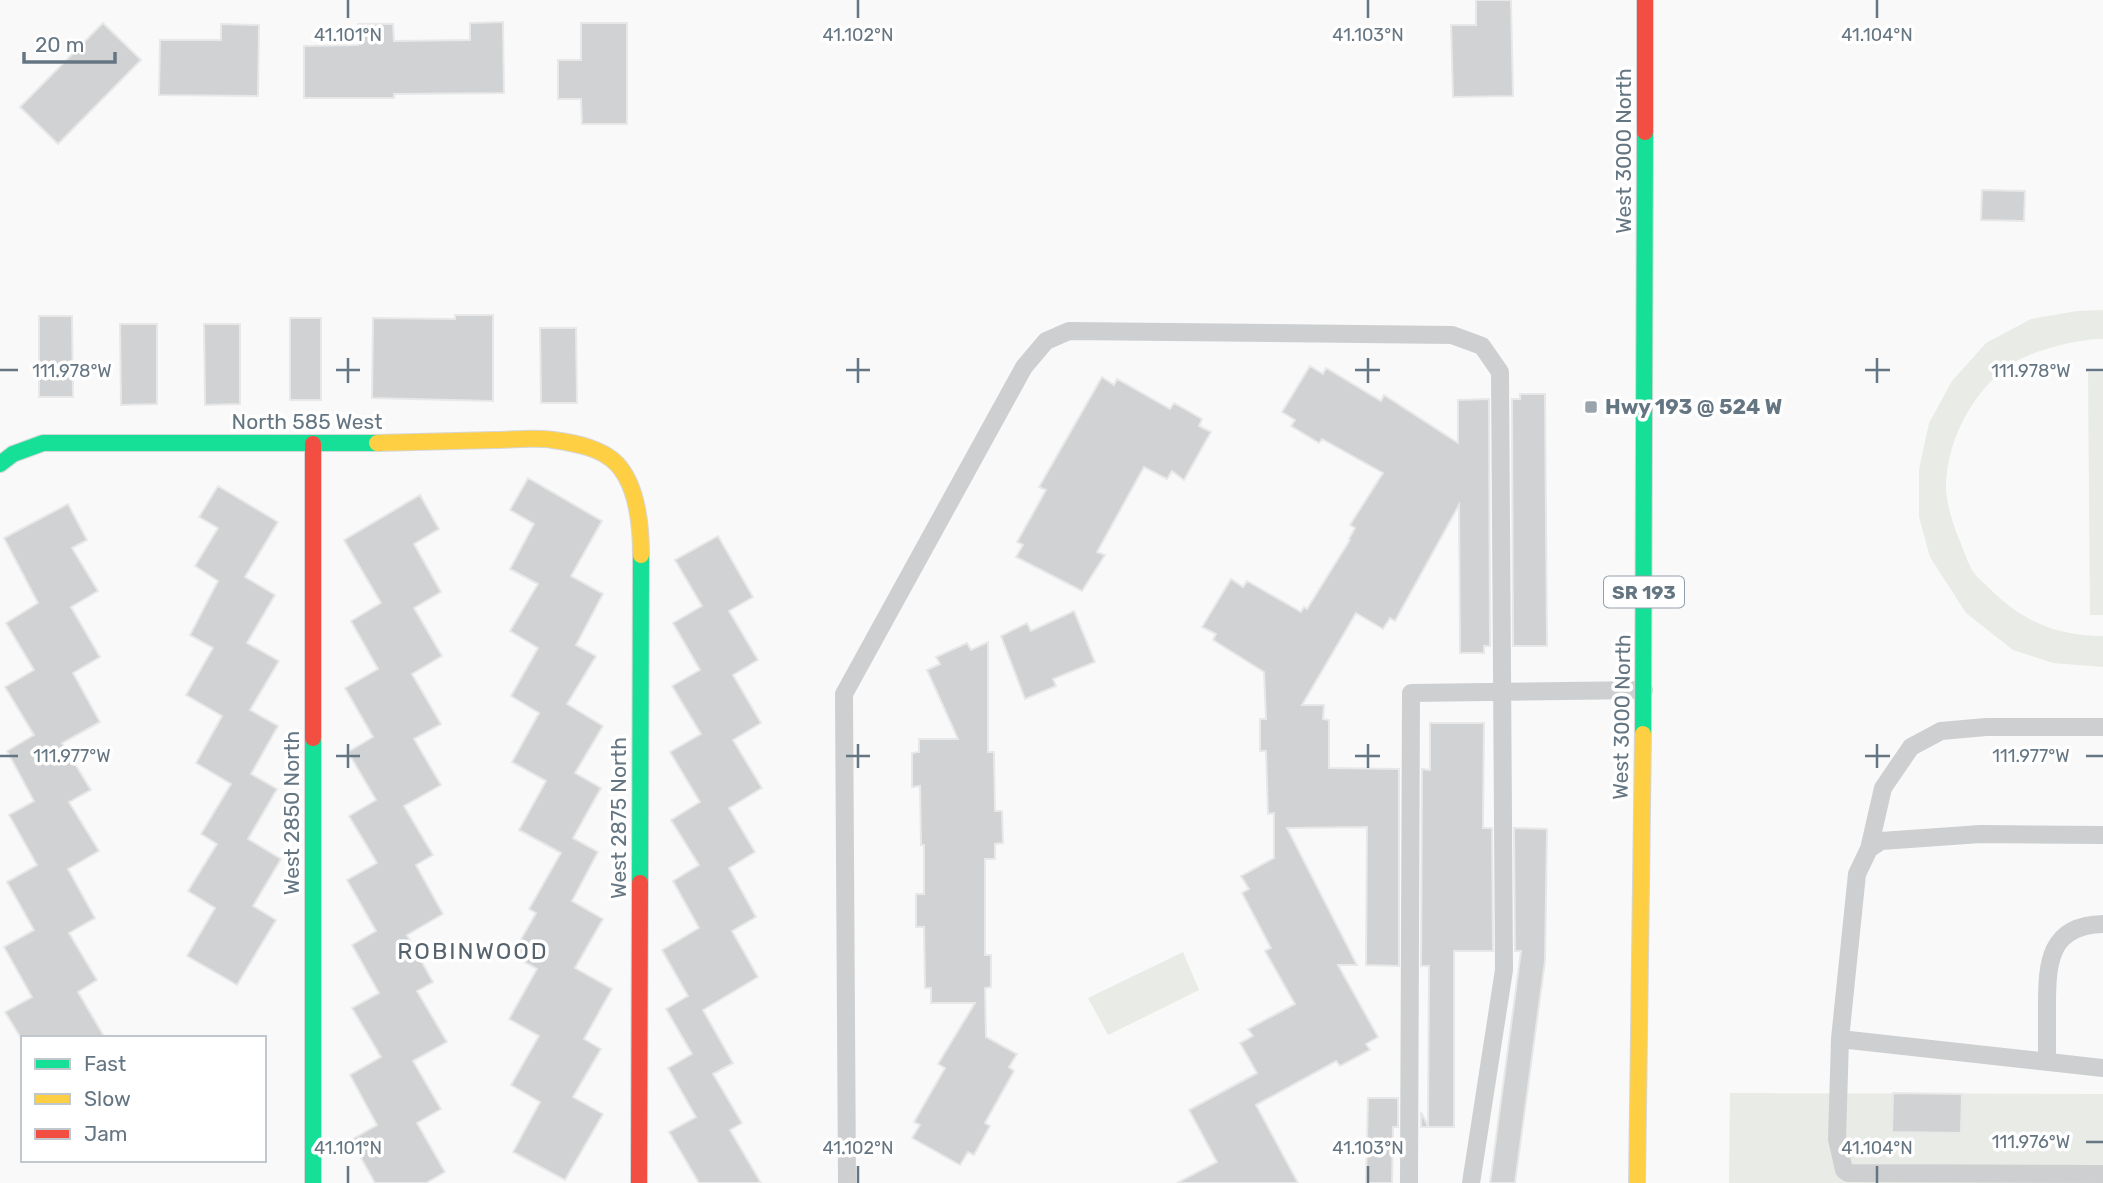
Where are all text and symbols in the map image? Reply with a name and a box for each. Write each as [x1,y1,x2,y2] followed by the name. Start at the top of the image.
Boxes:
[24,21,116,65] scale bar
[314,24,382,46] text: 41.101°N
[822,24,894,46] text: 41.102°N
[1332,24,1404,46] text: 41.103°N
[1841,24,1913,46] text: 41.104°N
[35,32,84,57] text: 20 m
[1611,68,1636,234] street label: West 3000 North
[32,360,112,382] text: 111.978°W
[1991,360,2071,382] text: 111.978°W
[1605,394,1782,419] place label: Hwy 193 @ 524 W
[1583,399,1599,415] marker: Hwy 193 @ 524 W
[232,409,382,434] street label: North 585 West
[1604,576,1684,608] road number: SR 193
[1608,634,1635,800] street label: West 3000 North
[279,731,304,895] street label: West 2850 North
[606,737,631,899] street label: West 2875 North
[33,745,111,767] text: 111.977°W
[1992,745,2070,767] text: 111.977°W
[397,937,549,965] district label: ROBINWOOD
[21,1036,266,1162] legend
[84,1051,126,1076] text: Fast
[84,1086,131,1111] text: Slow
[84,1121,128,1146] text: Jam
[1992,1131,2070,1153] text: 111.976°W
[314,1137,382,1159] text: 41.101°N
[822,1137,894,1159] text: 41.102°N
[1332,1137,1404,1159] text: 41.103°N
[1841,1137,1913,1159] text: 41.104°N

